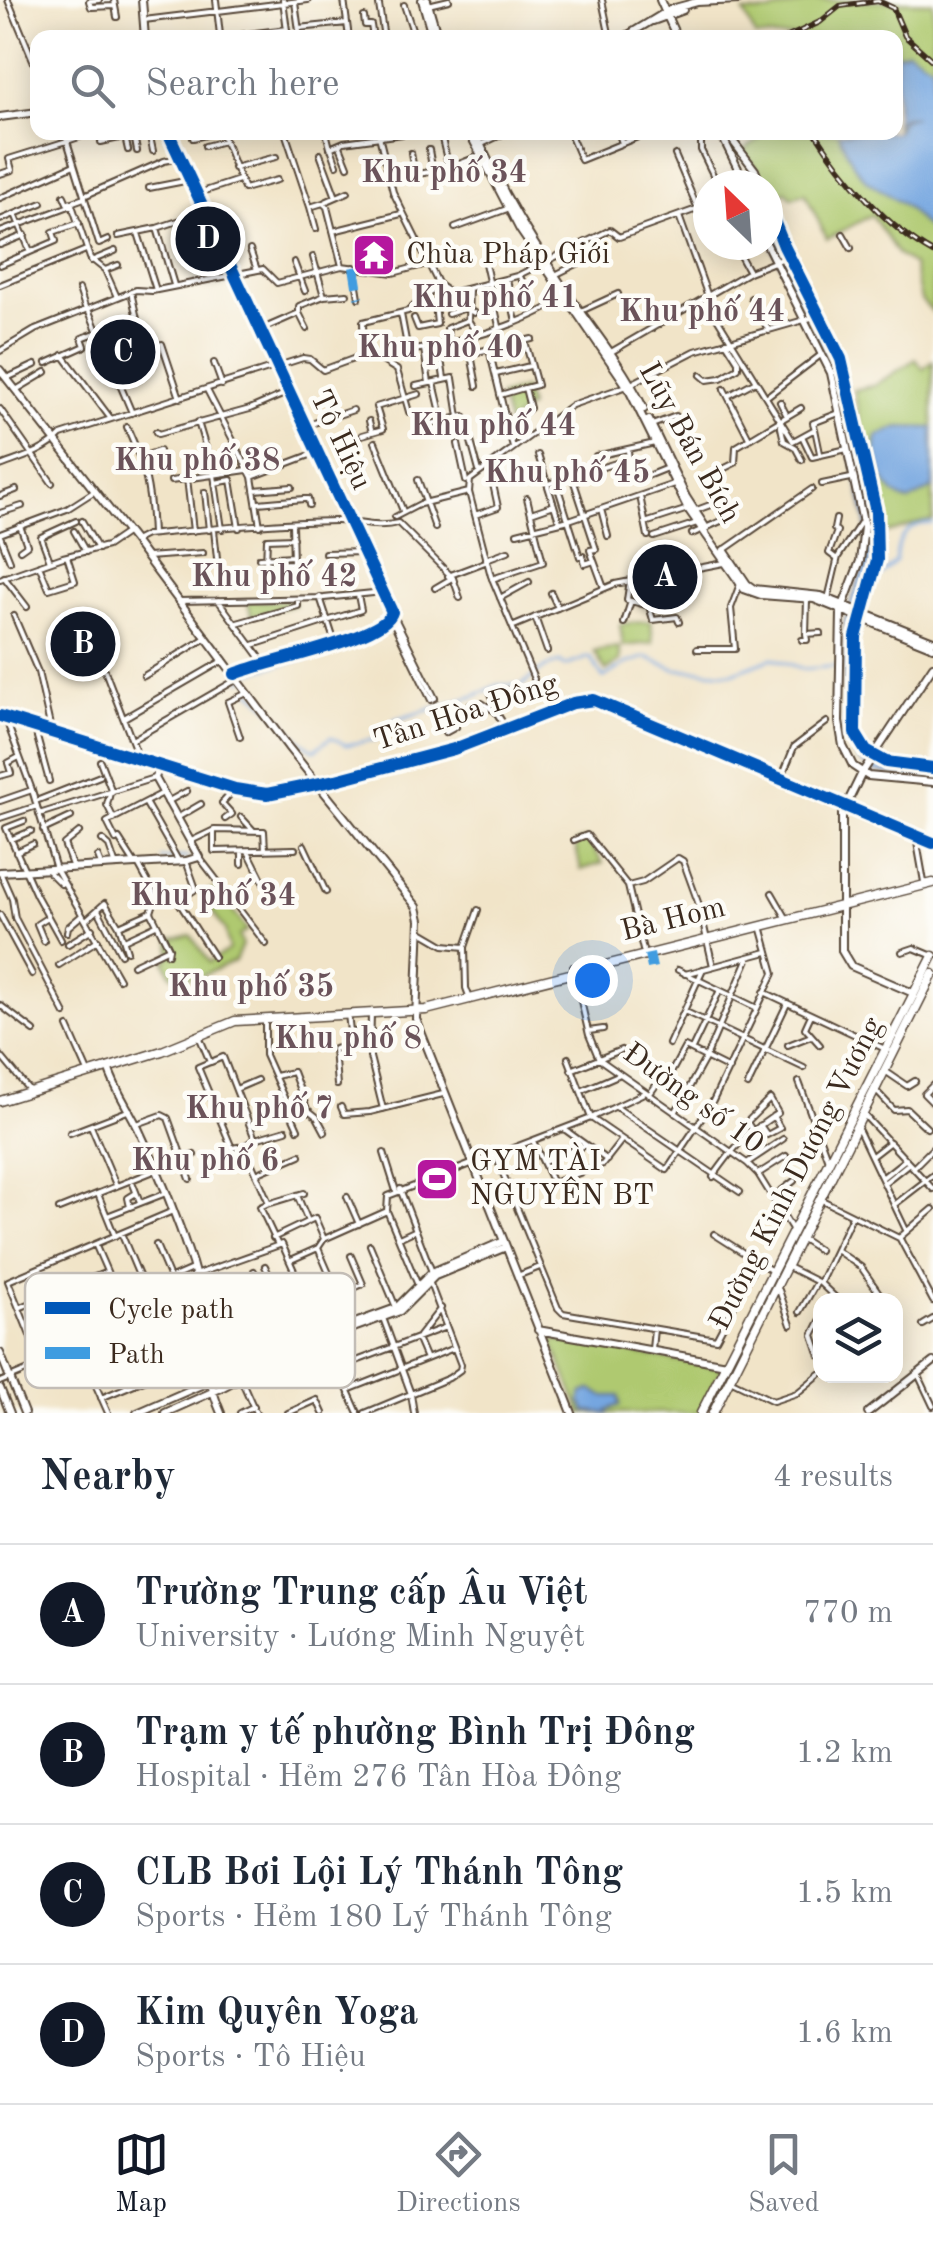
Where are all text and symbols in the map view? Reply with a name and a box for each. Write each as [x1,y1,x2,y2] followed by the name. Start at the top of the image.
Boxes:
[30,30,903,140] search box
[65,58,120,113] icon: search
[145,66,340,104] text: Search here
[361,155,527,190] district label: Khu phố 34
[693,170,783,260] north arrow
[176,202,240,276] pin: D
[351,232,397,278] temple icon: Chùa Pháp Giới
[406,240,610,270] place label: Chùa Pháp Giới
[412,280,578,315] district label: Khu phố 41
[619,294,785,329] district label: Khu phố 44
[90,314,156,390] pin: C
[357,330,523,365] district label: Khu phố 40
[633,358,745,528] street label: Lũy Bán Bích
[304,386,376,494] street label: Tô Hiệu
[410,408,576,443] district label: Khu phố 44
[114,443,280,478] district label: Khu phố 38
[484,455,650,490] district label: Khu phố 45
[632,540,698,614] pin: A
[191,559,357,594] district label: Khu phố 42
[51,606,116,682] pin: B
[370,669,562,757] street label: Tân Hòa Đông
[130,878,296,913] district label: Khu phố 34
[618,893,728,947] street label: Bà Hom
[567,955,618,1006] your location
[168,969,334,1004] district label: Khu phố 35
[705,1013,889,1335] street label: Đường Kinh Dương Vương
[274,1021,422,1056] district label: Khu phố 8
[617,1037,769,1160] street label: Đường số 10
[185,1091,333,1126] district label: Khu phố 7
[470,1142,654,1211] place label: GYM TÀI NGUYÊN BT
[131,1143,279,1178] district label: Khu phố 6
[414,1156,460,1202] sports icon: GYM TÀI NGUYÊN BT
[25,1273,355,1388] legend
[813,1293,903,1383] map controls
[813,1293,903,1383] button: layers
[108,1297,234,1325] text: Cycle path
[108,1342,165,1370] text: Path
[40,1457,176,1499] text: Nearby
[773,1462,893,1494] text: 4 results
[135,1575,588,1613] text: Trường Trung cấp Âu Việt
[60,1598,85,1630] text: A
[803,1598,893,1630] text: 770 m
[135,1622,585,1654] text: University · Lương Minh Nguyệt
[135,1715,695,1753] text: Trạm y tế phường Bình Trị Đông
[61,1738,84,1770] text: B
[796,1738,893,1770] text: 1.2 km
[135,1762,621,1794] text: Hospital · Hẻm 276 Tân Hòa Đông
[135,1855,623,1893] text: CLB Bơi Lội Lý Thánh Tông
[62,1878,83,1910] text: C
[796,1878,893,1910] text: 1.5 km
[135,1902,612,1934] text: Sports · Hẻm 180 Lý Thánh Tông
[135,1995,418,2033] text: Kim Quyên Yoga
[60,2018,85,2050] text: D
[796,2018,893,2050] text: 1.6 km
[135,2042,366,2074] text: Sports · Tô Hiệu
[114,2127,169,2222] tab: Map
[396,2127,521,2222] tab: Directions
[748,2127,819,2222] tab: Saved

